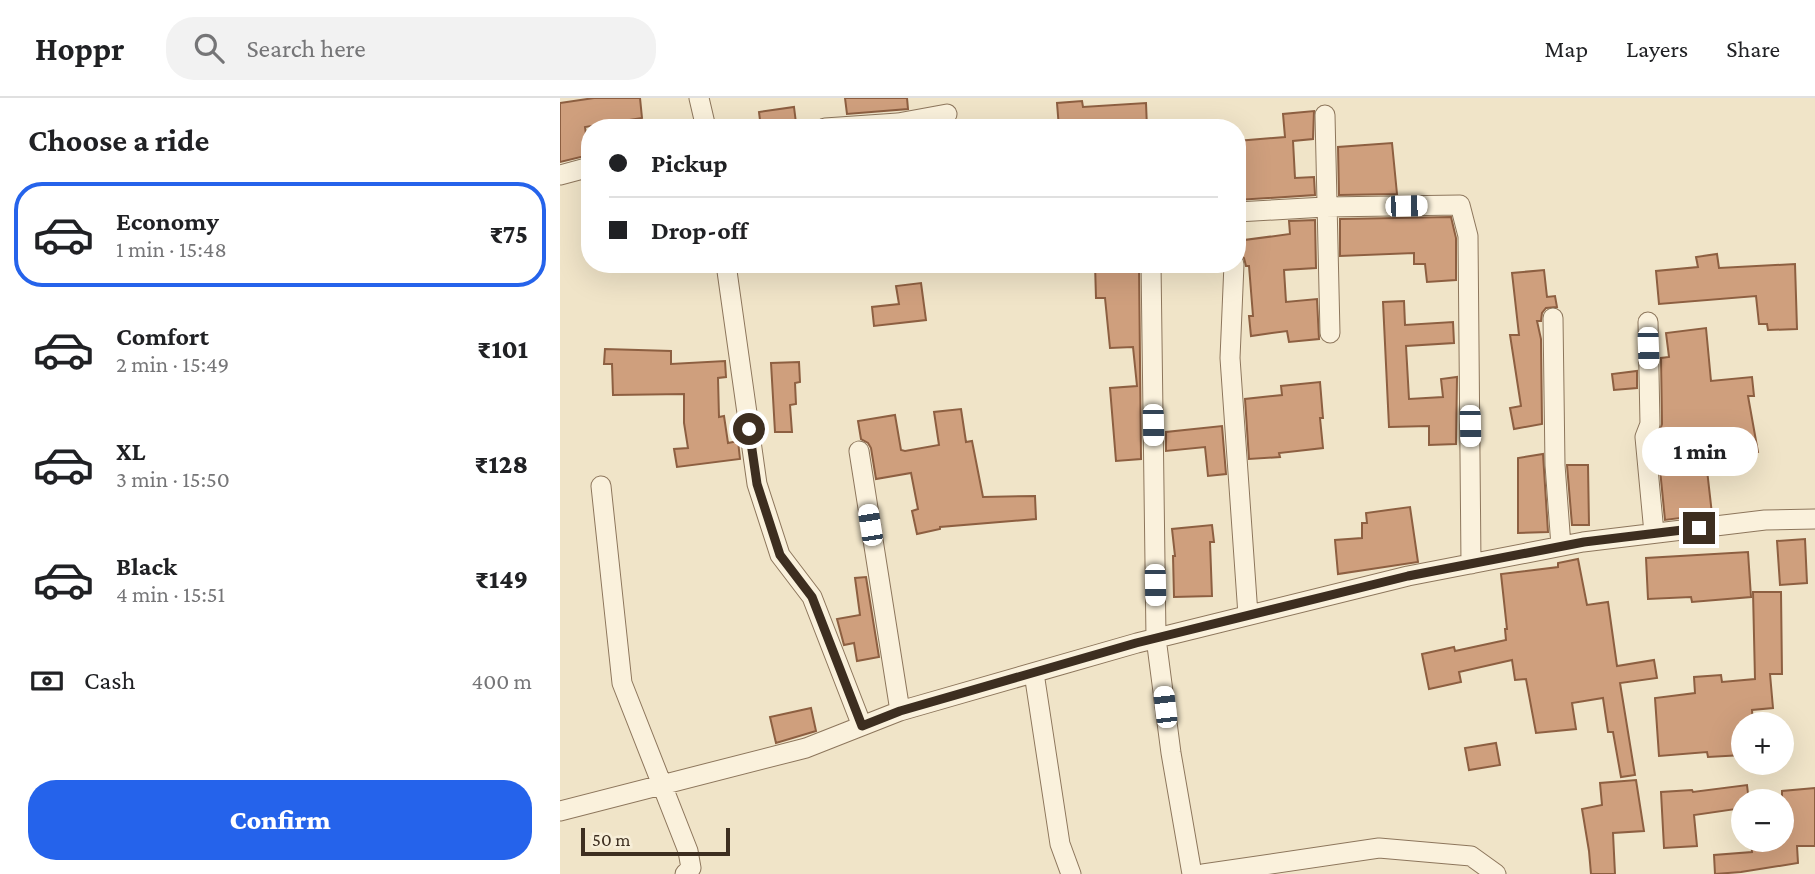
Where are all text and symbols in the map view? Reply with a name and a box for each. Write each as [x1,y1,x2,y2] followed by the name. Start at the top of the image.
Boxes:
[166,17,656,80] search box
[190,29,228,67] icon: search
[35,30,124,67] text: Hoppr
[246,34,366,63] text: Search here
[1544,35,1588,62] text: Map
[1626,35,1688,62] text: Layers
[1726,35,1780,62] text: Share
[28,122,209,158] text: Choose a ride
[651,149,728,178] text: Pickup
[1385,195,1428,217] car
[32,203,95,266] icon: car
[116,207,219,236] text: Economy
[651,216,748,245] text: Drop-off
[489,220,528,249] text: ₹75
[116,236,227,262] text: 1 min · 15:48
[32,318,95,381] icon: car
[116,322,209,351] text: Comfort
[1637,327,1660,369] car
[477,335,528,364] text: ₹101
[116,351,229,377] text: 2 min · 15:49
[1143,404,1164,446] car
[1460,405,1481,447] car
[733,413,765,445] route start
[1641,426,1757,476] callout: 1 min
[32,433,95,496] icon: car
[116,437,145,466] text: XL
[1673,438,1727,464] text: 1 min
[475,450,528,479] text: ₹128
[116,466,230,492] text: 3 min · 15:50
[857,503,884,547] car
[1683,512,1715,544] route end
[32,548,95,611] icon: car
[116,552,177,581] text: Black
[1145,564,1166,606] car
[475,565,528,594] text: ₹149
[116,581,225,607] text: 4 min · 15:51
[28,662,66,700] icon: cash
[84,666,135,695] text: Cash
[471,668,532,694] text: 400 m
[1153,685,1178,729] car
[1731,712,1794,852] map controls
[1731,712,1794,775] button: +
[28,780,532,860] button: Confirm
[1731,789,1794,852] button: −
[581,825,730,857] scale bar
[592,829,631,850] text: 50 m

